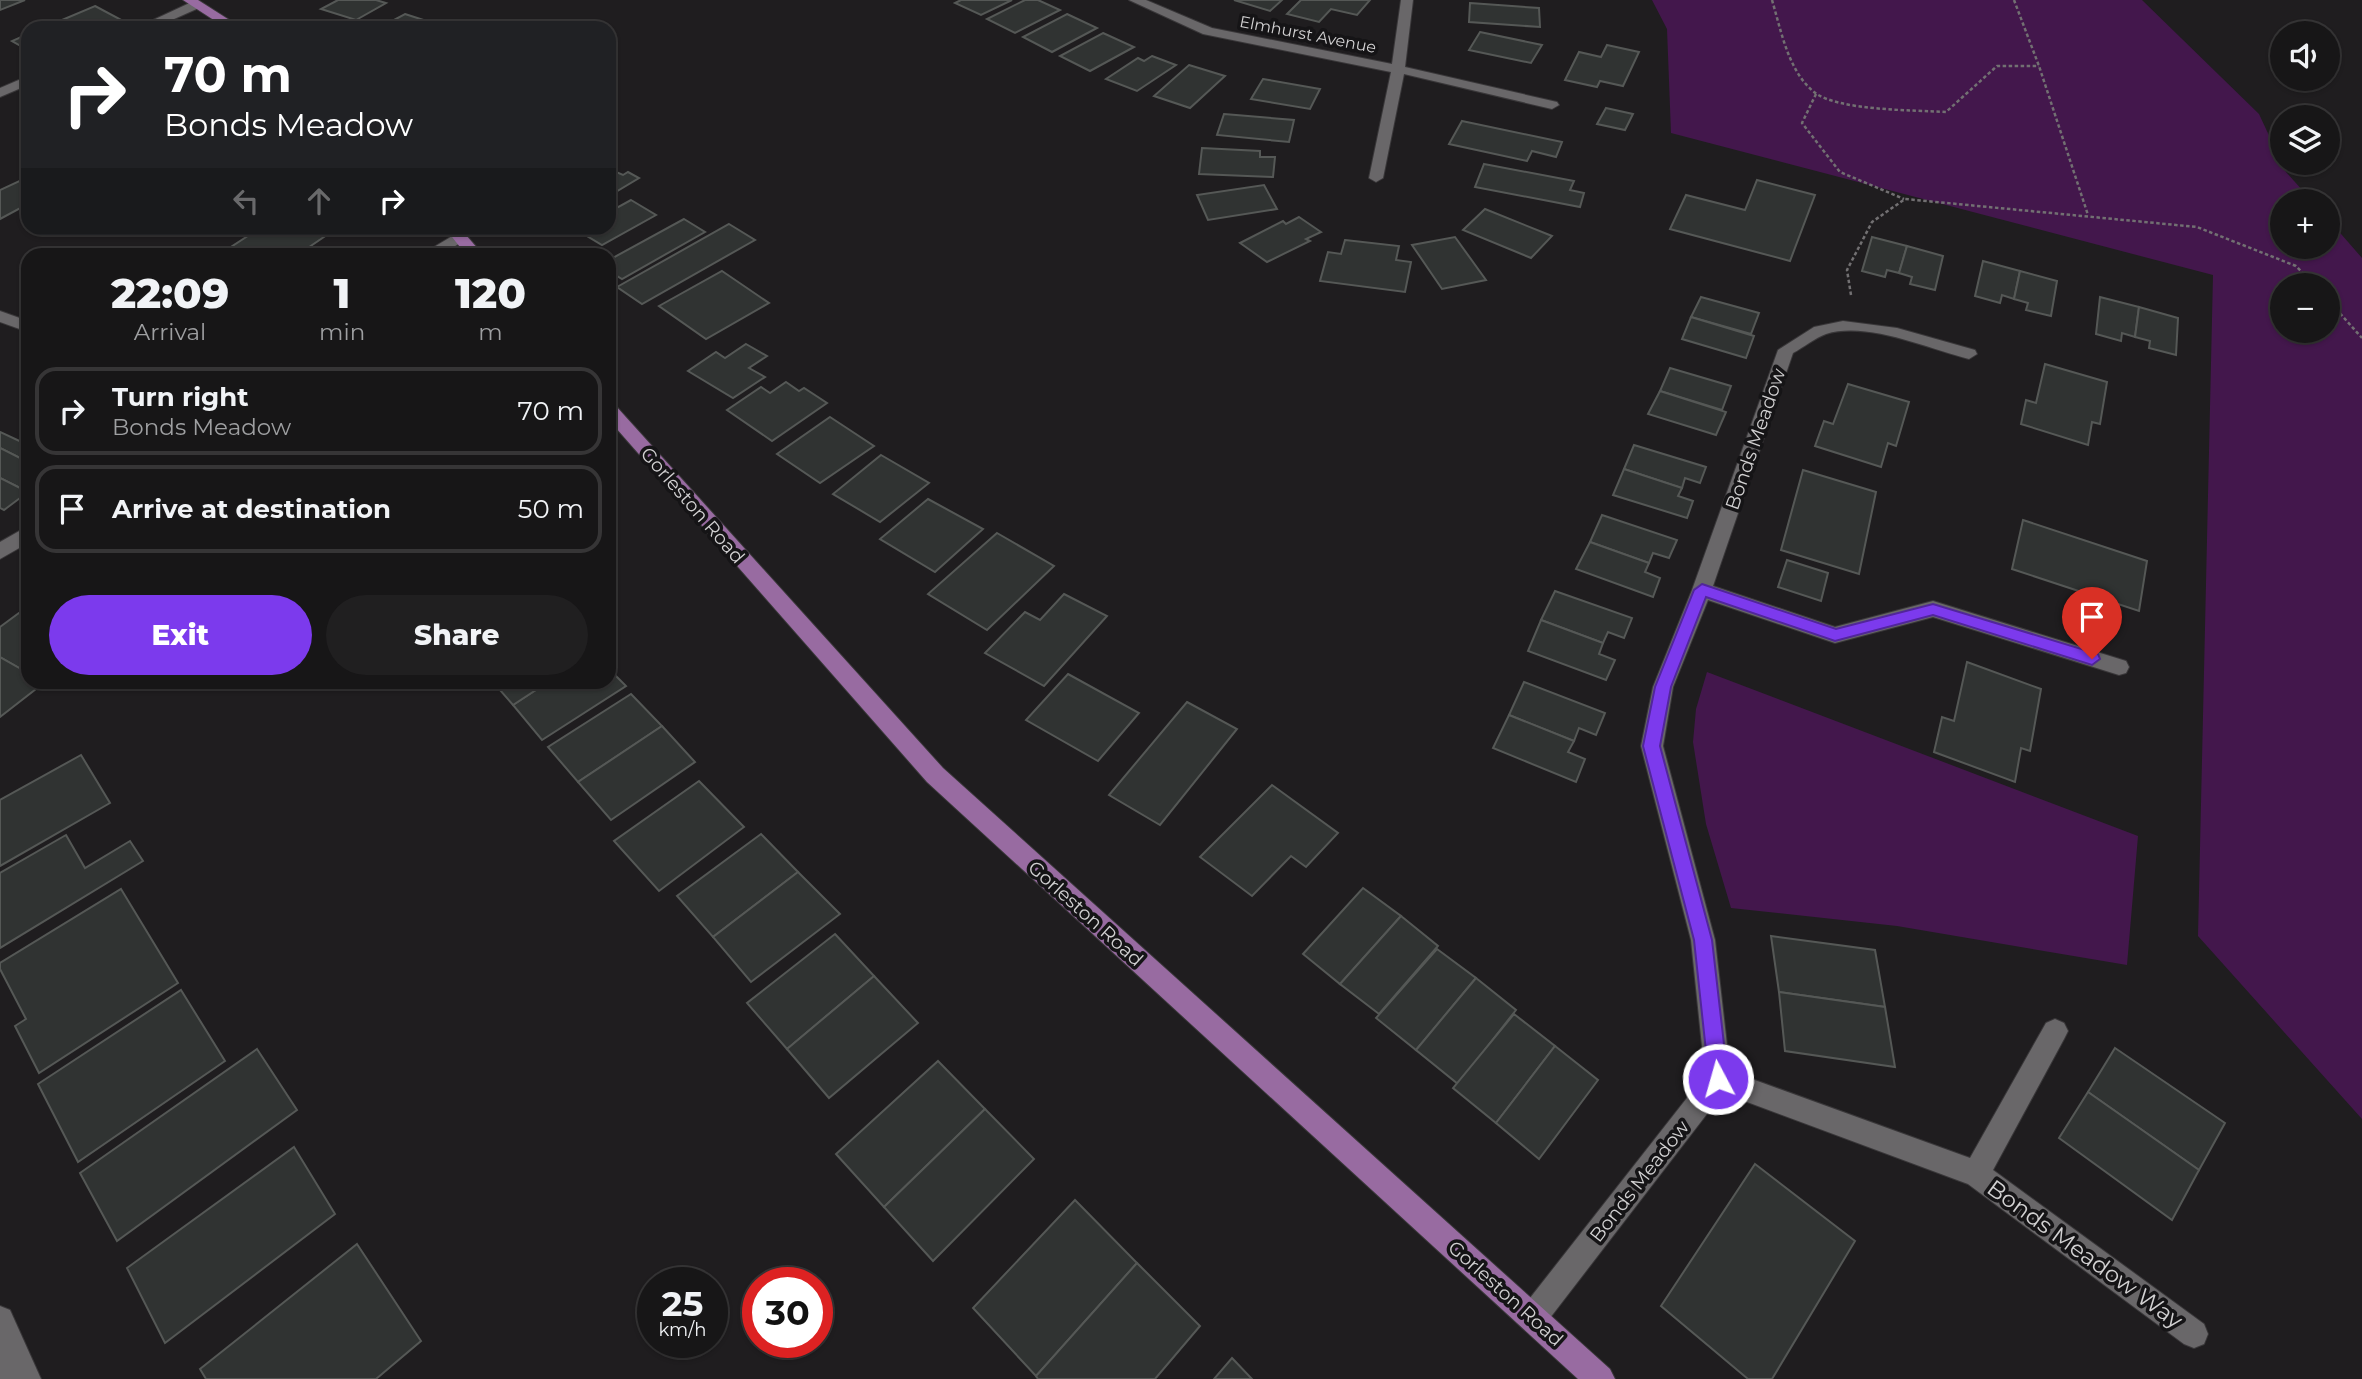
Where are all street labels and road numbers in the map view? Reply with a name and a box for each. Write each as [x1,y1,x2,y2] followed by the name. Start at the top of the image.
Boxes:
[1238,12,1378,57] street label: Elmhurst Avenue
[1721,365,1791,513] street label: Bonds Meadow
[636,442,749,568] street label: Gorleston Road
[1023,856,1148,971] street label: Gorleston Road
[1585,1116,1694,1247] street label: Bonds Meadow
[1982,1174,2189,1335] street label: Bonds Meadow Way
[1443,1236,1568,1351] street label: Gorleston Road

